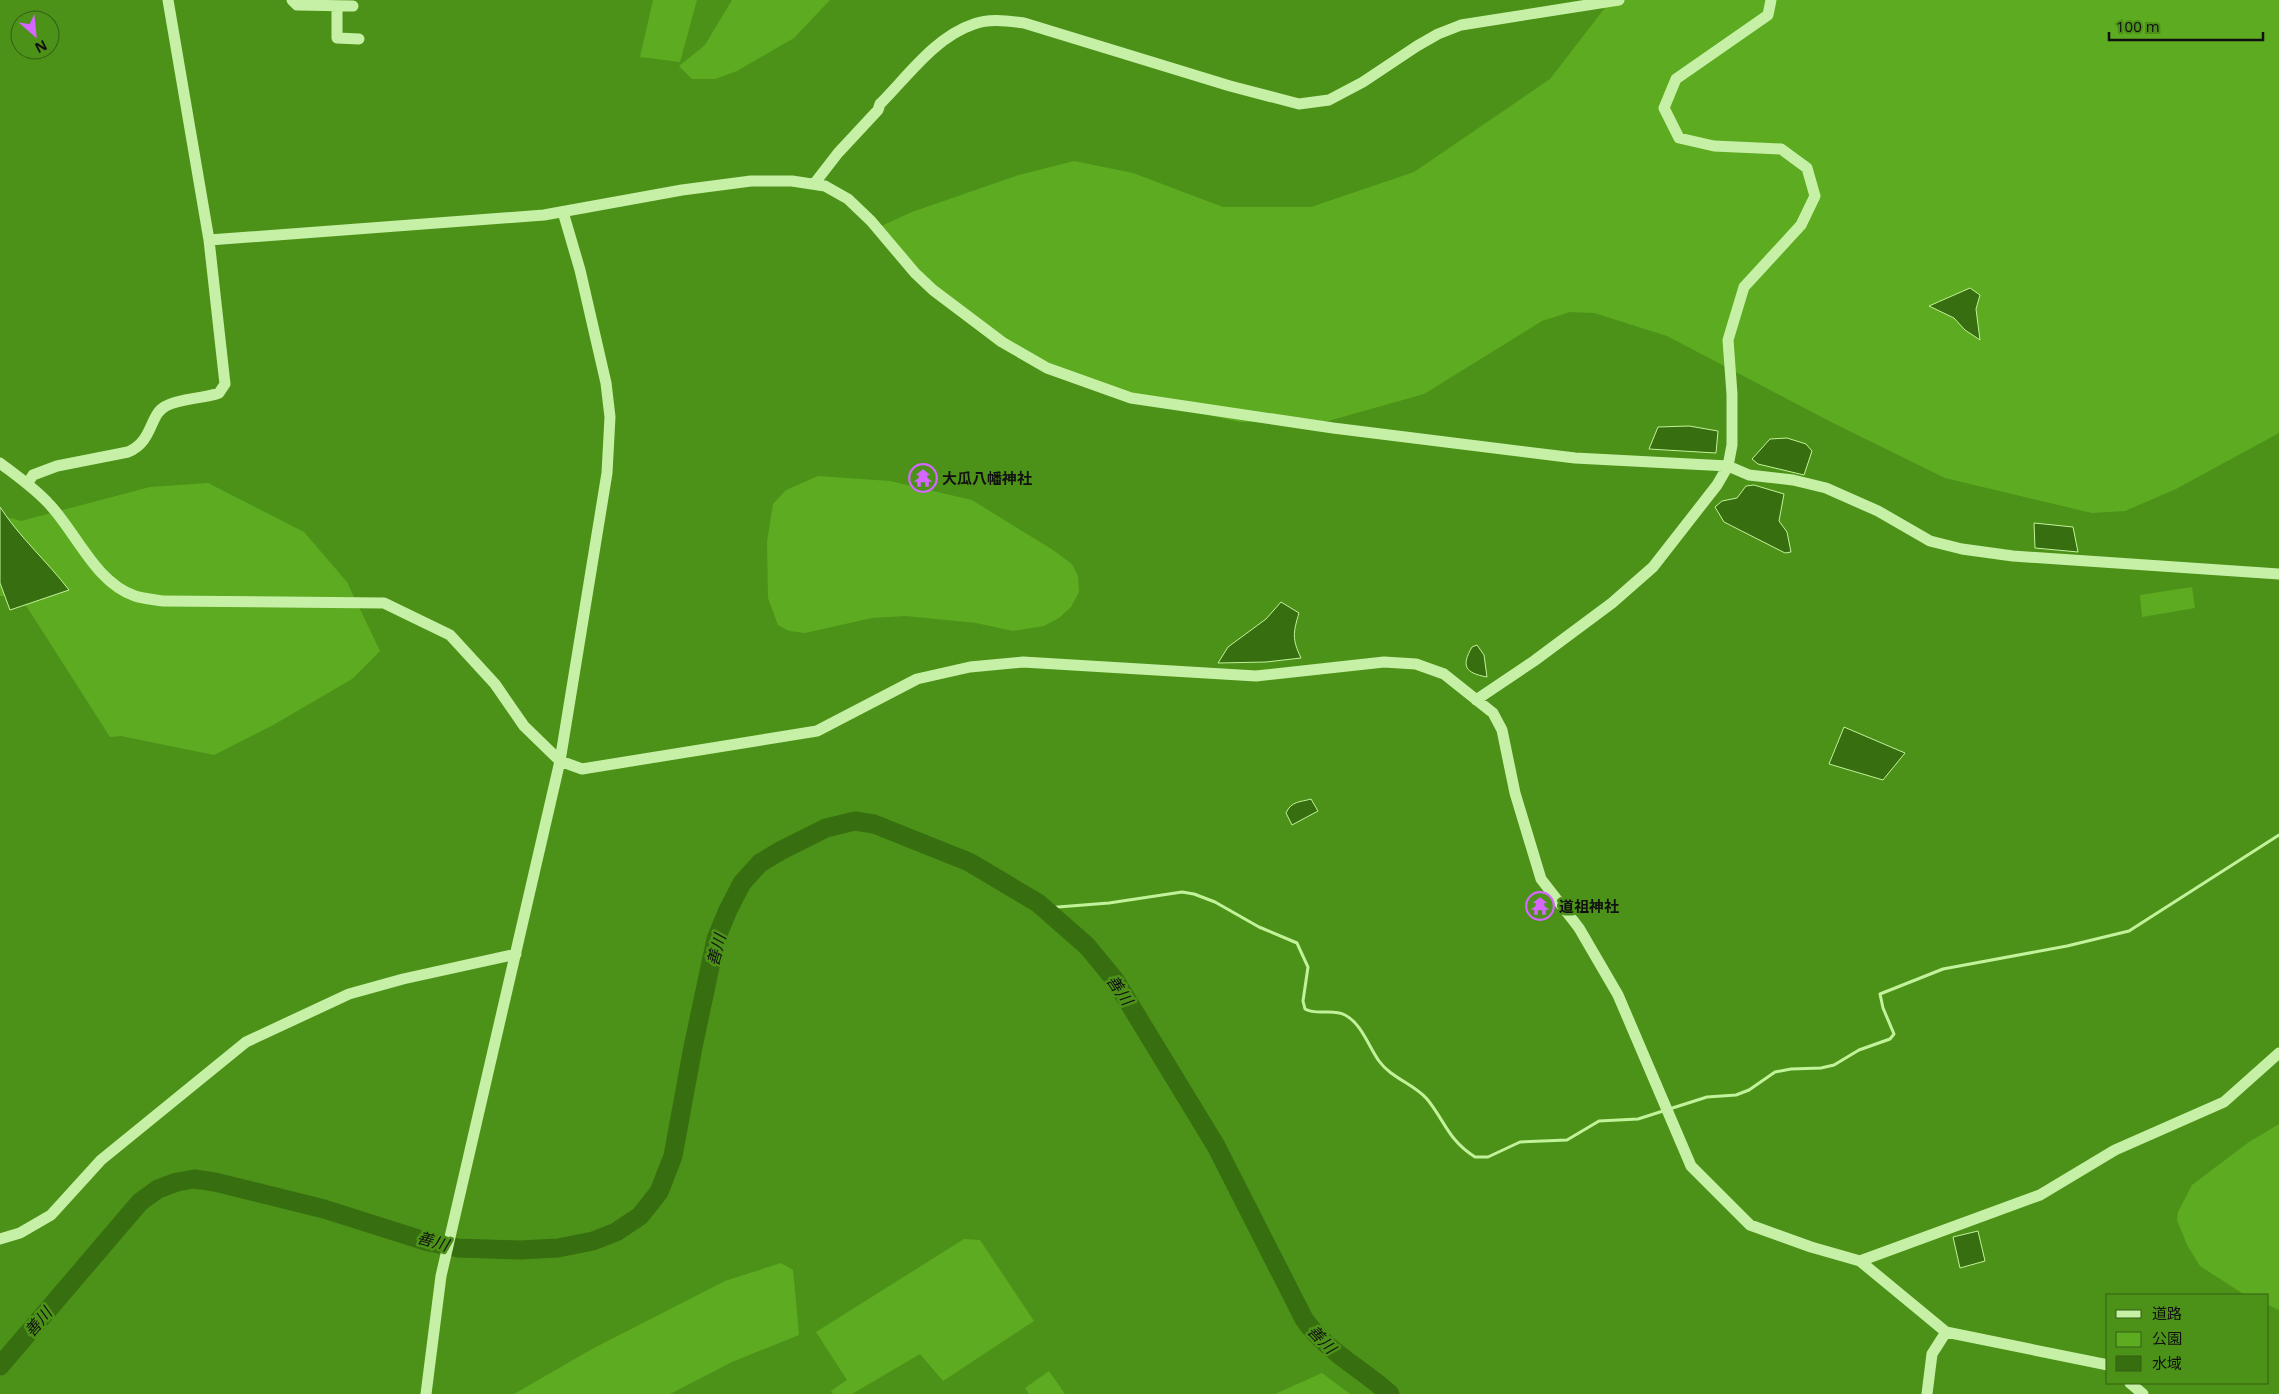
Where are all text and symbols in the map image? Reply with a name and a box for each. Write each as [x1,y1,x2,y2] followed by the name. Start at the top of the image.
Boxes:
[10,10,60,60] north arrow
[2109,10,2263,42] scale bar
[2116,16,2160,36] text: 100 m
[32,36,51,58] text: N
[908,463,938,493] temple icon: 大瓜八幡神社
[942,468,1032,488] place label: 大瓜八幡神社
[1525,891,1555,921] temple icon: 道祖神社
[1559,896,1619,916] place label: 道祖神社
[701,930,731,968] water label: 善川
[1102,971,1139,1011] water label: 善川
[415,1226,453,1257] water label: 善川
[2106,1294,2269,1384] legend
[19,1301,58,1341] water label: 善川
[2152,1303,2182,1323] text: 道路
[1303,1320,1342,1360] water label: 善川
[2152,1328,2182,1348] text: 公園
[2152,1353,2182,1373] text: 水域

